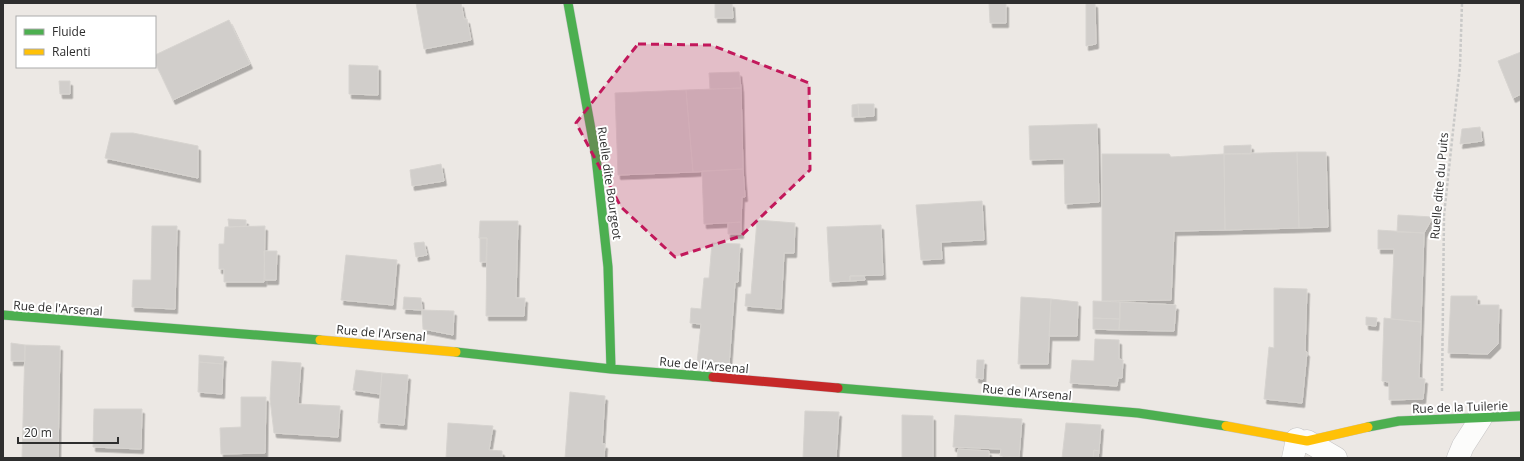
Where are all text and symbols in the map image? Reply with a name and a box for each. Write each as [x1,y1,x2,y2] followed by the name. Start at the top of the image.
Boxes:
[16,16,156,68] legend
[52,23,86,40] text: Fluide
[52,43,91,60] text: Ralenti
[594,125,626,241] street label: Ruelle dite Bourgeot
[1426,132,1452,240] street label: Ruelle dite du Puits
[13,296,103,320] street label: Rue de l'Arsenal
[336,321,426,345] street label: Rue de l'Arsenal
[659,353,749,377] street label: Rue de l'Arsenal
[982,380,1072,404] street label: Rue de l'Arsenal
[1412,397,1509,417] street label: Rue de la Tuilerie
[18,419,118,445] scale bar
[24,424,52,441] text: 20 m

